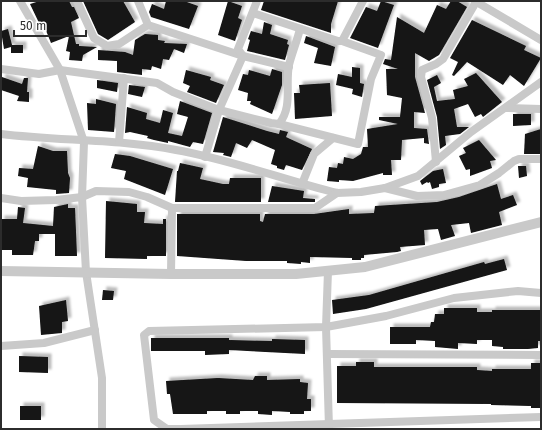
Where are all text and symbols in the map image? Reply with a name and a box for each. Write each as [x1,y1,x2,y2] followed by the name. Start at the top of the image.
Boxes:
[14,12,86,38] scale bar
[20,19,46,33] text: 50 m

